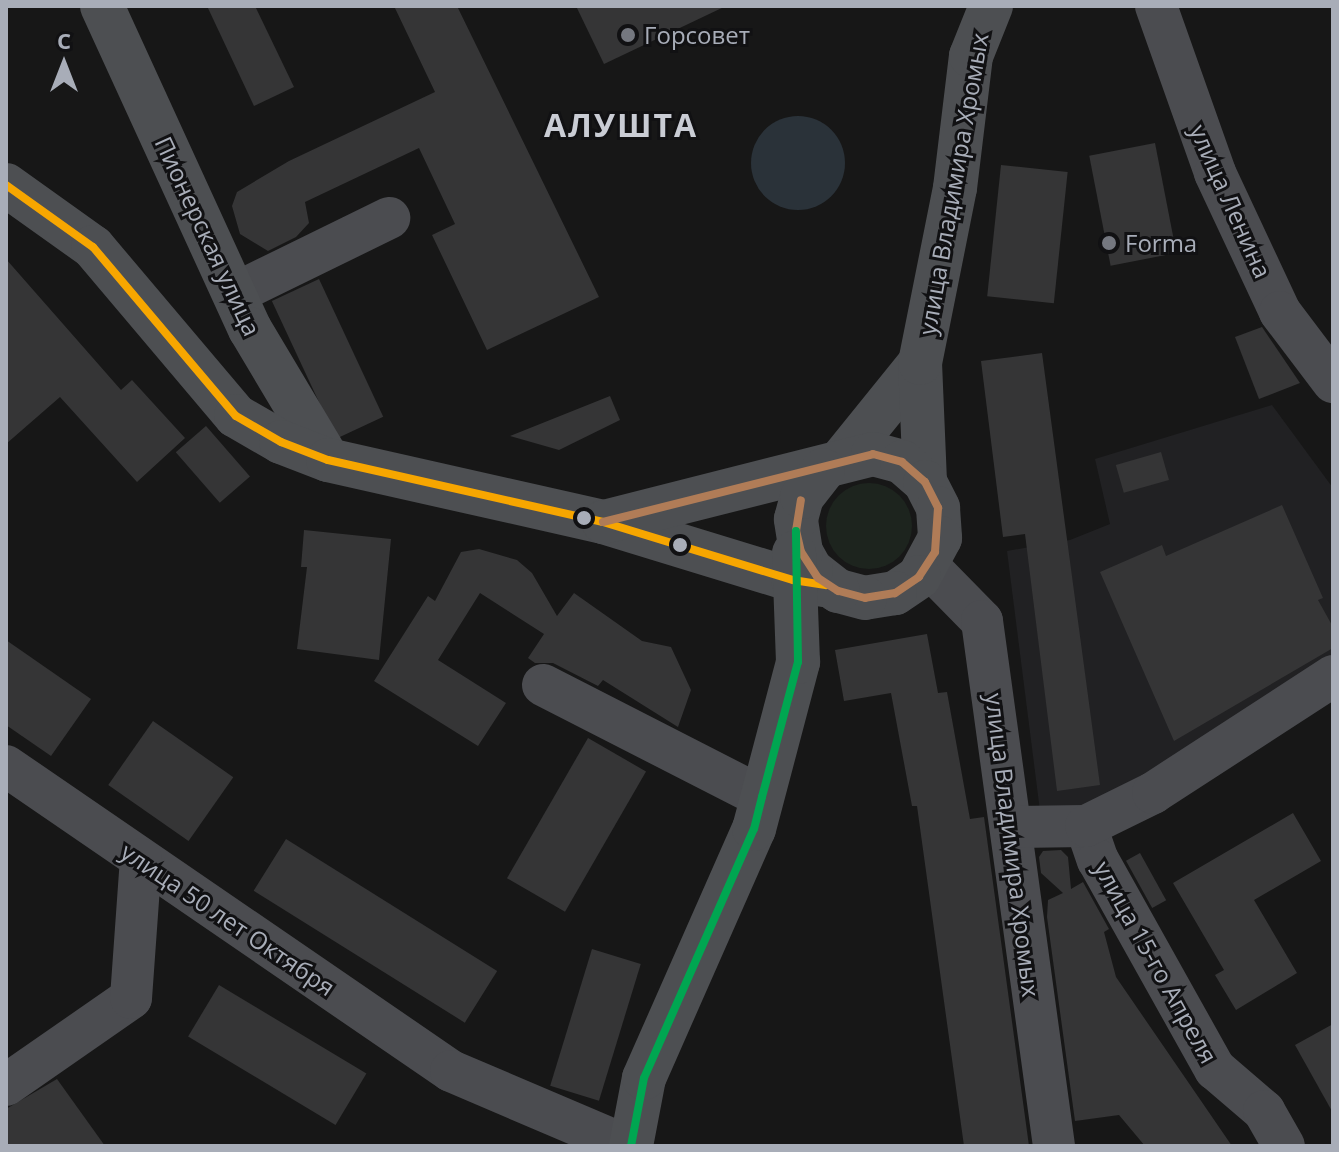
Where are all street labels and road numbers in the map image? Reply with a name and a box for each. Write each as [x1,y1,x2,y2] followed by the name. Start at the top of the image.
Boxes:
[912,31,994,337] street label: улица Владимира Хромых
[1184,120,1278,282] street label: улица Ленина
[149,132,267,340] street label: Пионерская улица
[980,691,1046,999] street label: улица Владимира Хромых
[116,837,340,1001] street label: улица 50 лет Октября
[1088,856,1224,1068] street label: улица 15-го Апреля

